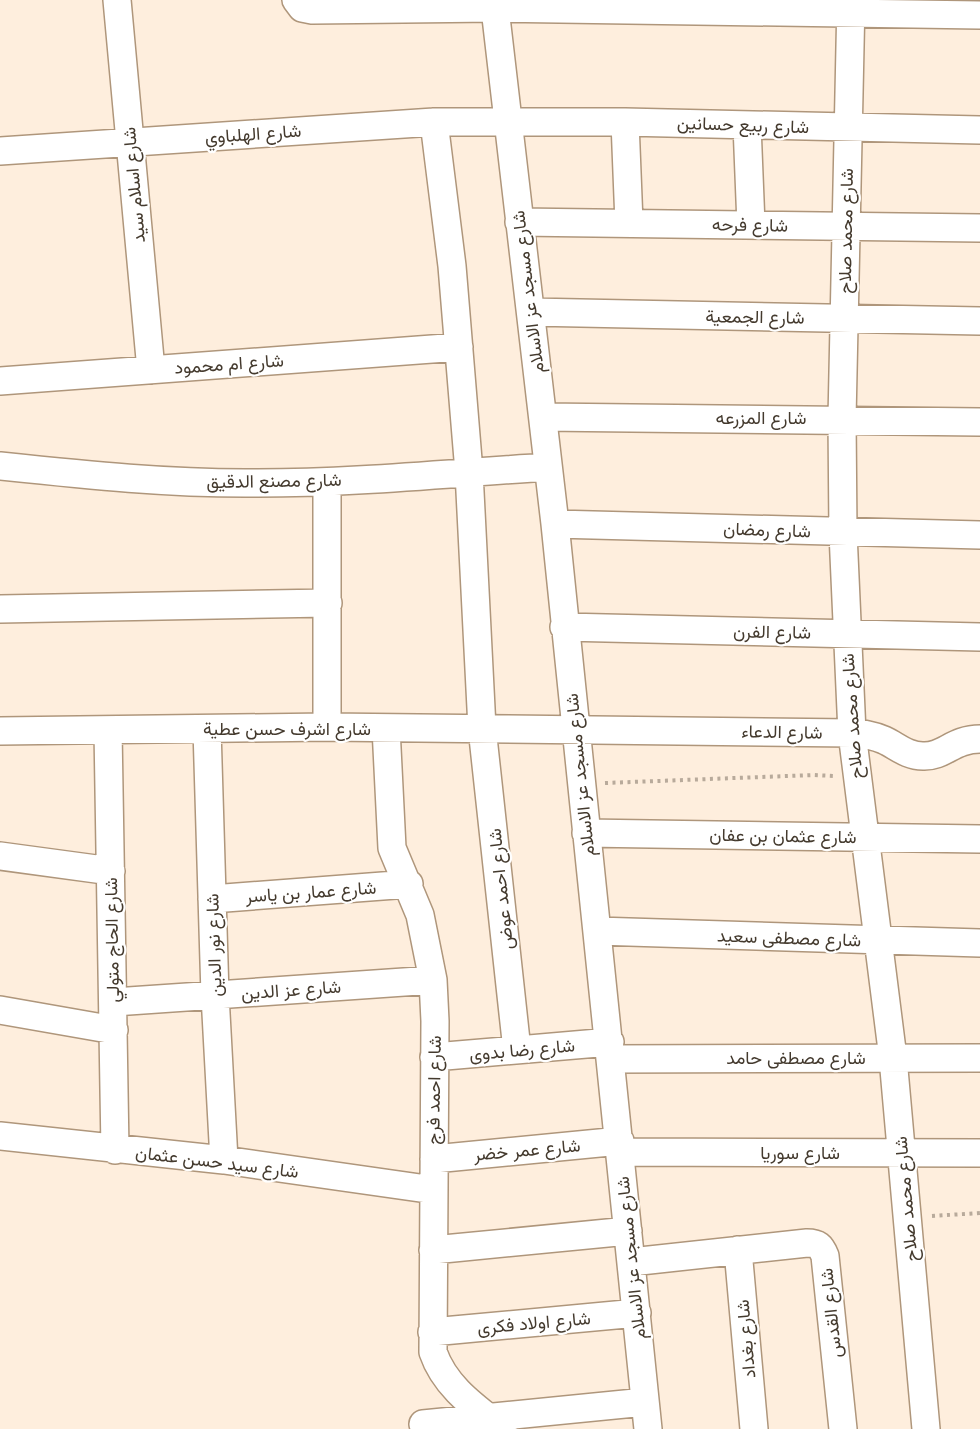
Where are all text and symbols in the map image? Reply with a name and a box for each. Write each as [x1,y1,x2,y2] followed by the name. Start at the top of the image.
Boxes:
[676,110,810,139] street label: شارع ربيع حسانين
[204,118,302,152] street label: شارع الهلباوي
[116,126,151,244] street label: شارع اسلام سيد
[832,168,859,294] street label: شارع محمد صلاح
[505,209,550,375] street label: شارع مسجد عز الاسلام
[712,211,788,238] street label: شارع فرحه
[705,303,805,330] street label: شارع الجمعية
[173,347,284,380] street label: شارع ام محمود
[716,405,806,430] street label: شارع المزرعه
[206,467,342,494] street label: شارع مصنع الدقيق
[723,515,811,544] street label: شارع رمضان
[733,618,811,645] street label: شارع الفرن
[835,653,868,780] street label: شارع محمد صلاح
[559,692,600,858] street label: شارع مسجد عز الاسلام
[203,716,371,741] street label: شارع اشرف حسن عطية
[741,718,823,745] street label: شارع الدعاء
[709,822,857,849] street label: شارع عثمان بن عفان
[482,827,519,951] street label: شارع احمد عوض
[244,874,377,909] street label: شارع عمار بن ياسر
[98,877,128,1003] street label: شارع الحاج متولي
[199,893,228,997] street label: شارع نور الدين
[716,922,862,953] street label: شارع مصطفى سعيد
[240,974,342,1005] street label: شارع عز الدين
[468,1032,576,1067] street label: شارع رضا بدوى
[420,1035,447,1145] street label: شارع احمد فرج
[726,1045,866,1070] street label: شارع مصطفى حامد
[472,1132,581,1167] street label: شارع عمر خضر
[888,1135,923,1263] street label: شارع محمد صلاح
[134,1139,300,1184] street label: شارع سيد حسن عثمان
[760,1140,840,1165] street label: شارع سوريا
[610,1175,651,1341] street label: شارع مسجد عز الاسلام
[813,1267,848,1359] street label: شارع القدس
[730,1299,761,1379] street label: شارع بغداد
[476,1305,592,1340] street label: شارع اولاد فكرى

